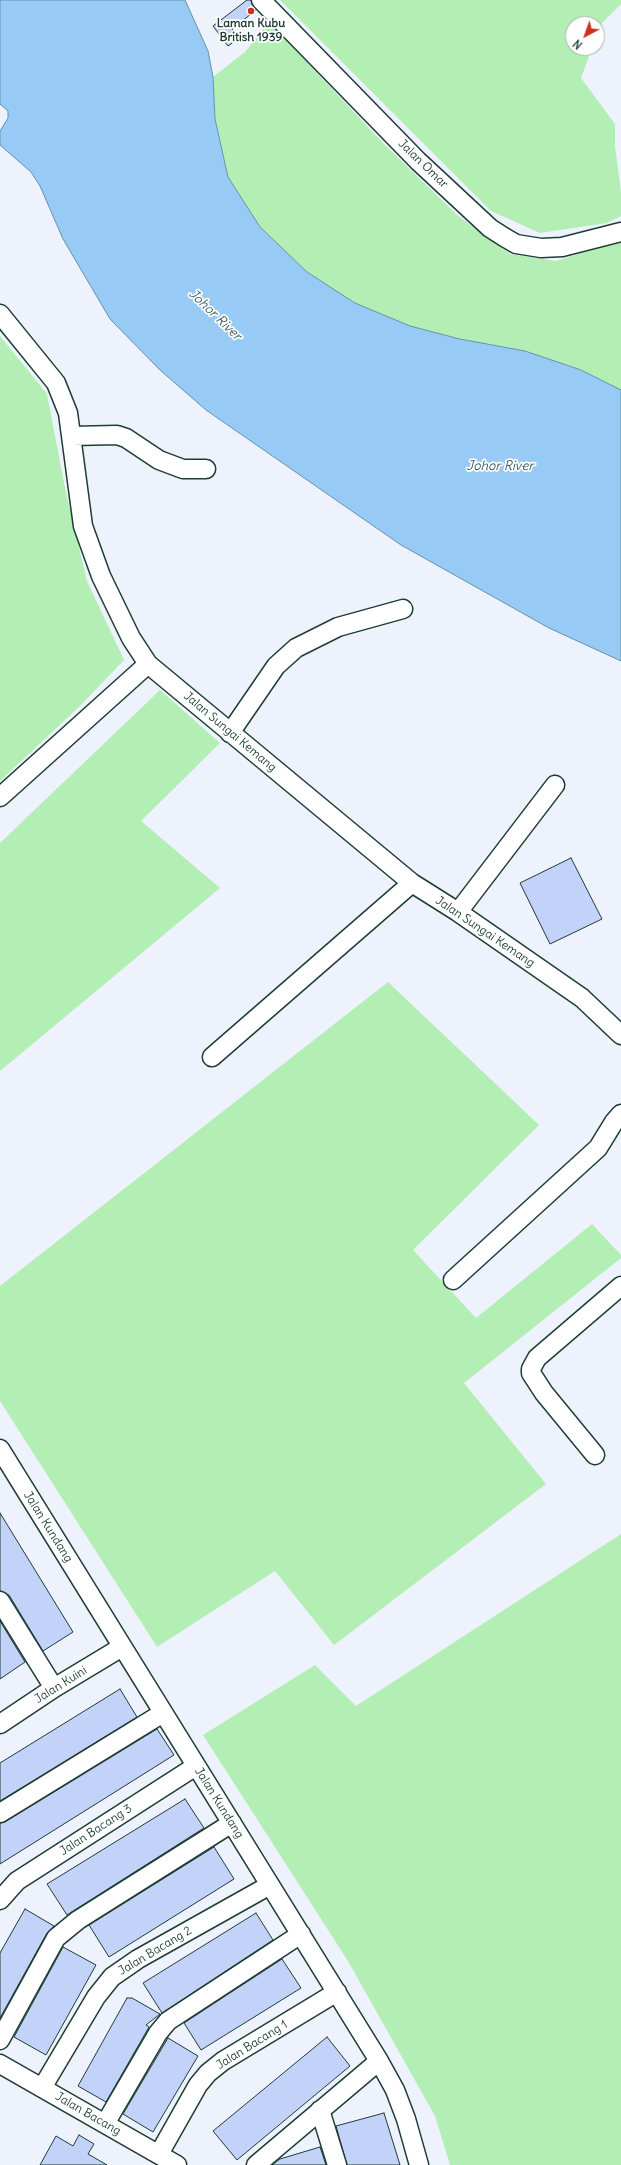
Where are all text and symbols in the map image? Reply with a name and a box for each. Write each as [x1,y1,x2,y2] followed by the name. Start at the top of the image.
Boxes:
[246,6,256,16] marker: Laman Kubu British 1939
[565,16,605,56] north arrow
[217,17,285,45] place label: Laman Kubu British 1939
[570,37,585,52] text: N
[395,137,451,191] street label: Jalan Omar
[186,286,244,344] water label: Johor River
[467,458,533,474] water label: Johor River
[181,689,279,775] street label: Jalan Sungai Kemang
[433,893,537,971] street label: Jalan Sungai Kemang
[20,1489,76,1565] street label: Jalan Kundang
[32,1663,90,1707] street label: Jalan Kuini
[191,1765,247,1841] street label: Jalan Kundang
[57,1801,135,1859] street label: Jalan Bacang 3
[116,1923,194,1979] street label: Jalan Bacang 2
[214,2017,290,2073] street label: Jalan Bacang 1
[53,2089,123,2139] street label: Jalan Bacang

